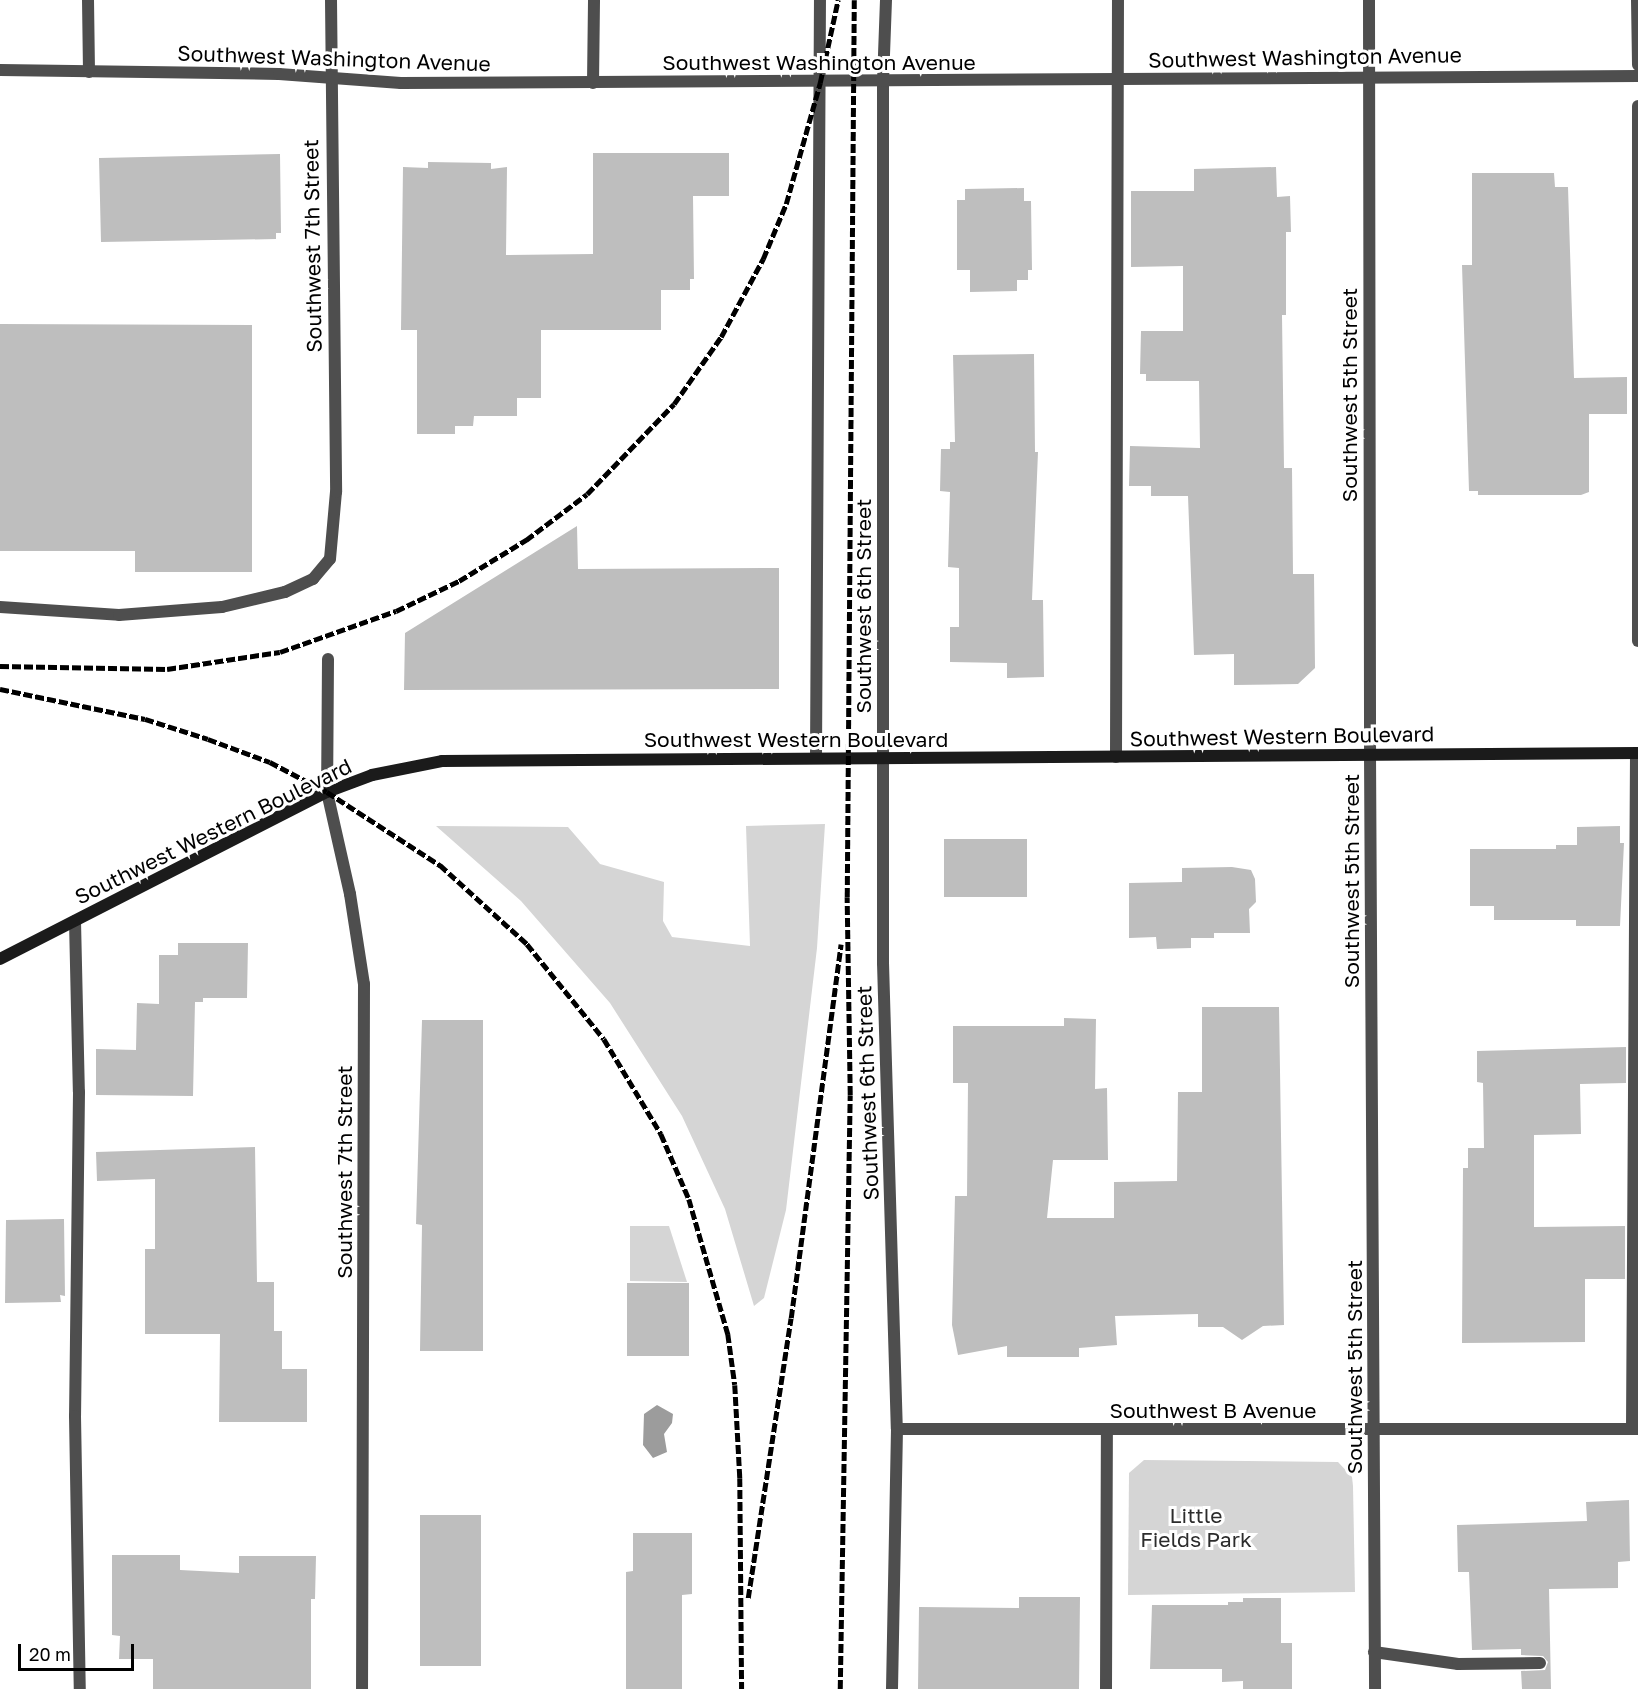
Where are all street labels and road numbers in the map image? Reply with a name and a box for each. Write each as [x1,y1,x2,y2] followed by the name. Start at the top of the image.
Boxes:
[177,40,491,76] street label: Southwest Washington Avenue
[1148,42,1462,72] street label: Southwest Washington Avenue
[662,49,976,75] street label: Southwest Washington Avenue
[298,139,326,353] street label: Southwest 7th Street
[1336,288,1362,502] street label: Southwest 5th Street
[850,498,876,714] street label: Southwest 6th Street
[1129,721,1435,751] street label: Southwest Western Boulevard
[644,726,948,752] street label: Southwest Western Boulevard
[71,753,355,909] street label: Southwest Western Boulevard
[1338,774,1364,988] street label: Southwest 5th Street
[851,985,883,1201] street label: Southwest 6th Street
[331,1065,357,1279] street label: Southwest 7th Street
[1341,1260,1367,1474] street label: Southwest 5th Street
[1109,1397,1317,1423] street label: Southwest B Avenue

